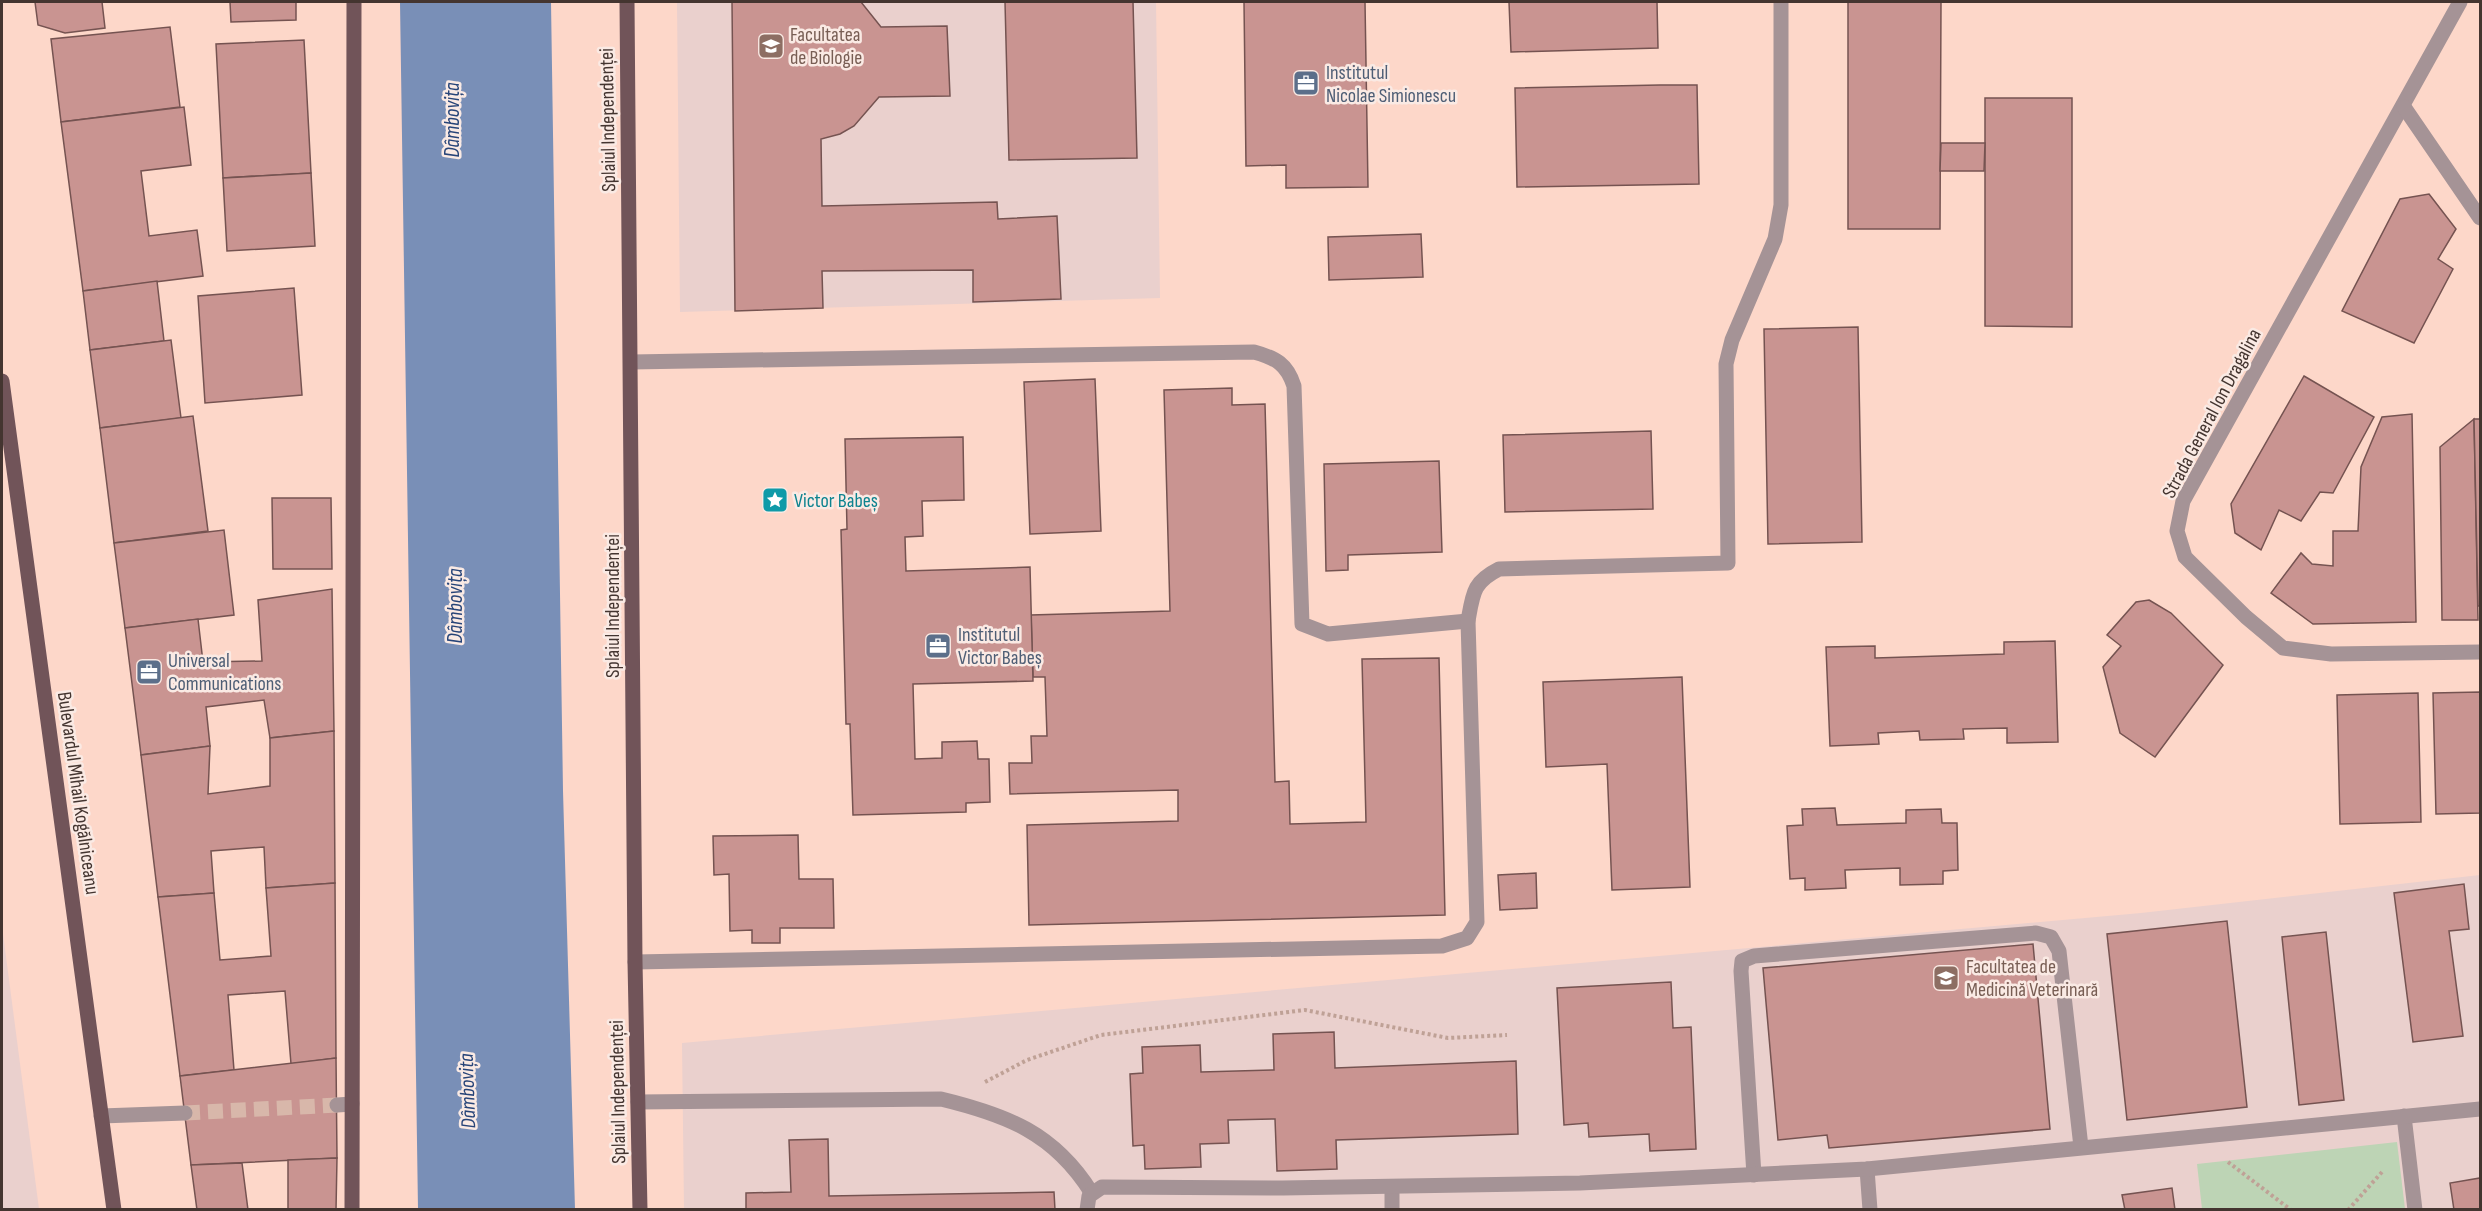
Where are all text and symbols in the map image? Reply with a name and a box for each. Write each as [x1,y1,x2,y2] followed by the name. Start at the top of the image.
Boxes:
[790,23,862,70] place label: Facultatea de Biologie
[756,31,786,61] school or university icon: Facultatea de Biologie
[595,48,621,192] street label: Splaiul Independenței
[1326,61,1456,108] place label: Institutul Nicolae Simionescu
[1291,68,1321,98] office icon: Institutul Nicolae Simionescu
[440,82,465,158] water label: Dâmbovița
[2157,325,2267,502] street label: Strada General Ion Dragalina
[760,485,790,515] place icon: Victor Babeș
[794,489,878,513] place label: Victor Babeș
[601,534,625,678] street label: Splaiul Independenței
[443,568,468,644] water label: Dâmbovița
[958,623,1042,670] place label: Institutul Victor Babeș
[923,631,953,661] office icon: Institutul Victor Babeș
[168,649,281,696] place label: Universal Communications
[134,657,164,687] office icon: Universal Communications
[52,690,104,896] street label: Bulevardul Mihail Kogălniceanu
[1966,955,2098,1002] place label: Facultatea de Medicină Veterinară
[1931,963,1961,993] school or university icon: Facultatea de Medicină Veterinară
[605,1020,631,1164] street label: Splaiul Independenței
[454,1053,481,1129] water label: Dâmbovița

